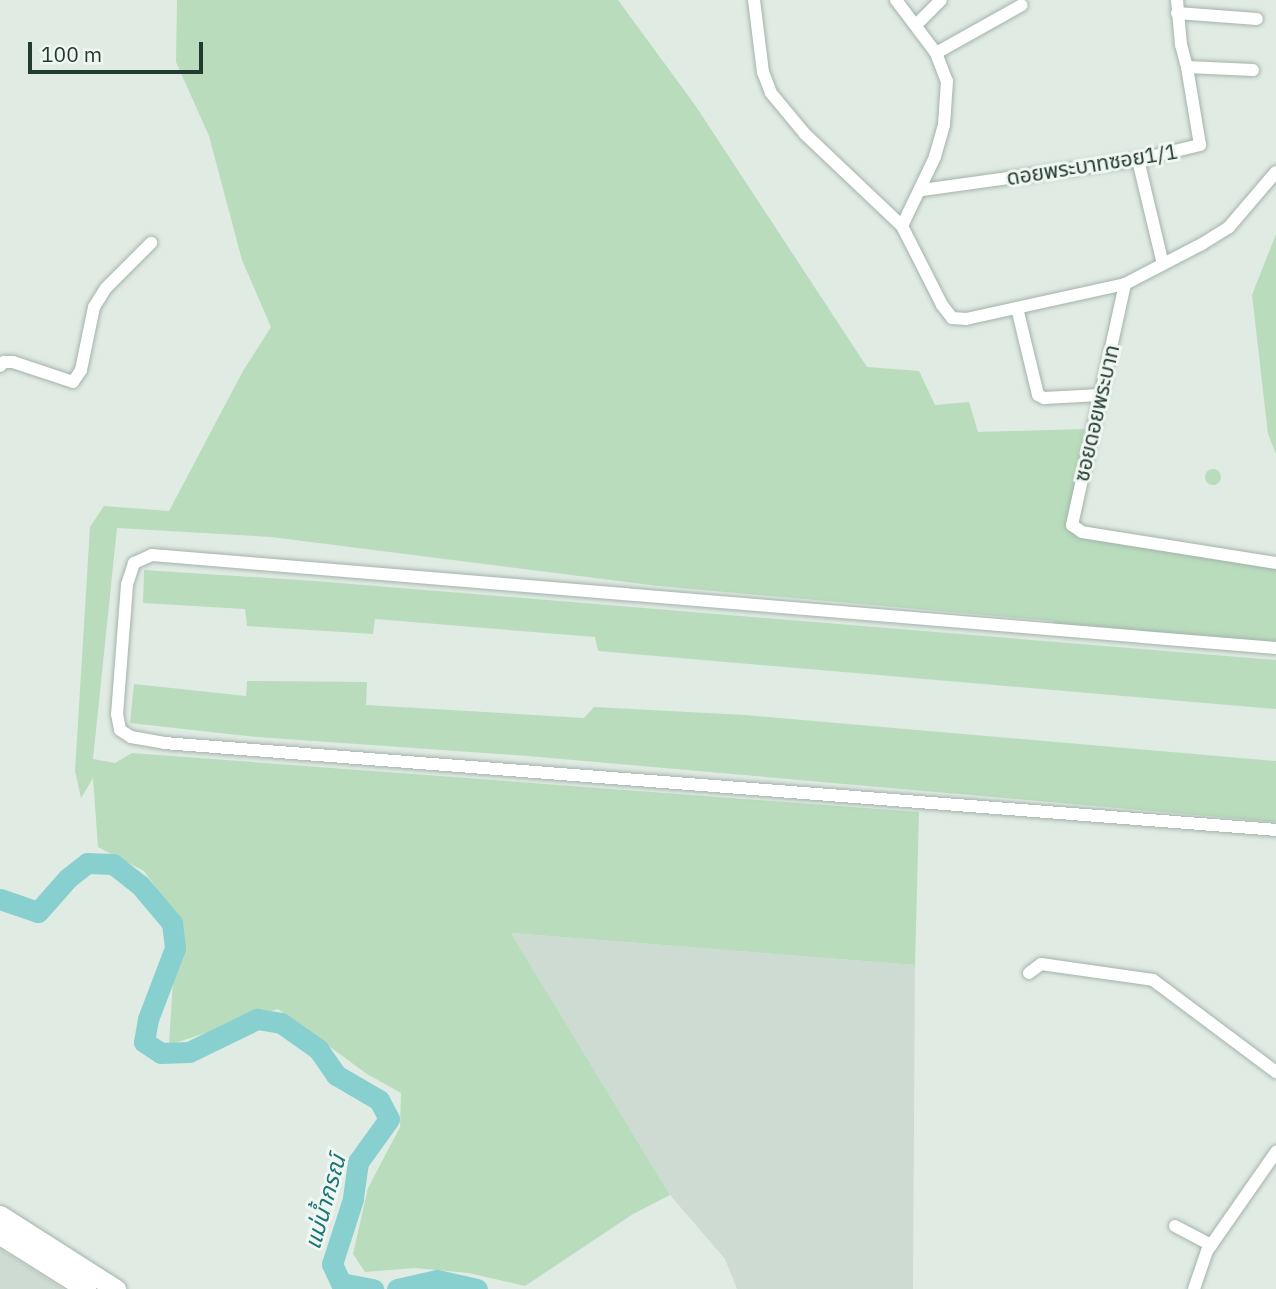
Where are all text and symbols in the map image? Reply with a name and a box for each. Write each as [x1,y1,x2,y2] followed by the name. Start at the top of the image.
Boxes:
[32,28,206,72] scale bar
[41,40,102,68] text: 100 m
[1005,138,1179,190] street label: ดอยพระบาทซอย1/1
[1068,342,1124,484] street label: ซอยดอยพระบาท
[297,1152,351,1252] water label: แม่น้ำกรณ์

